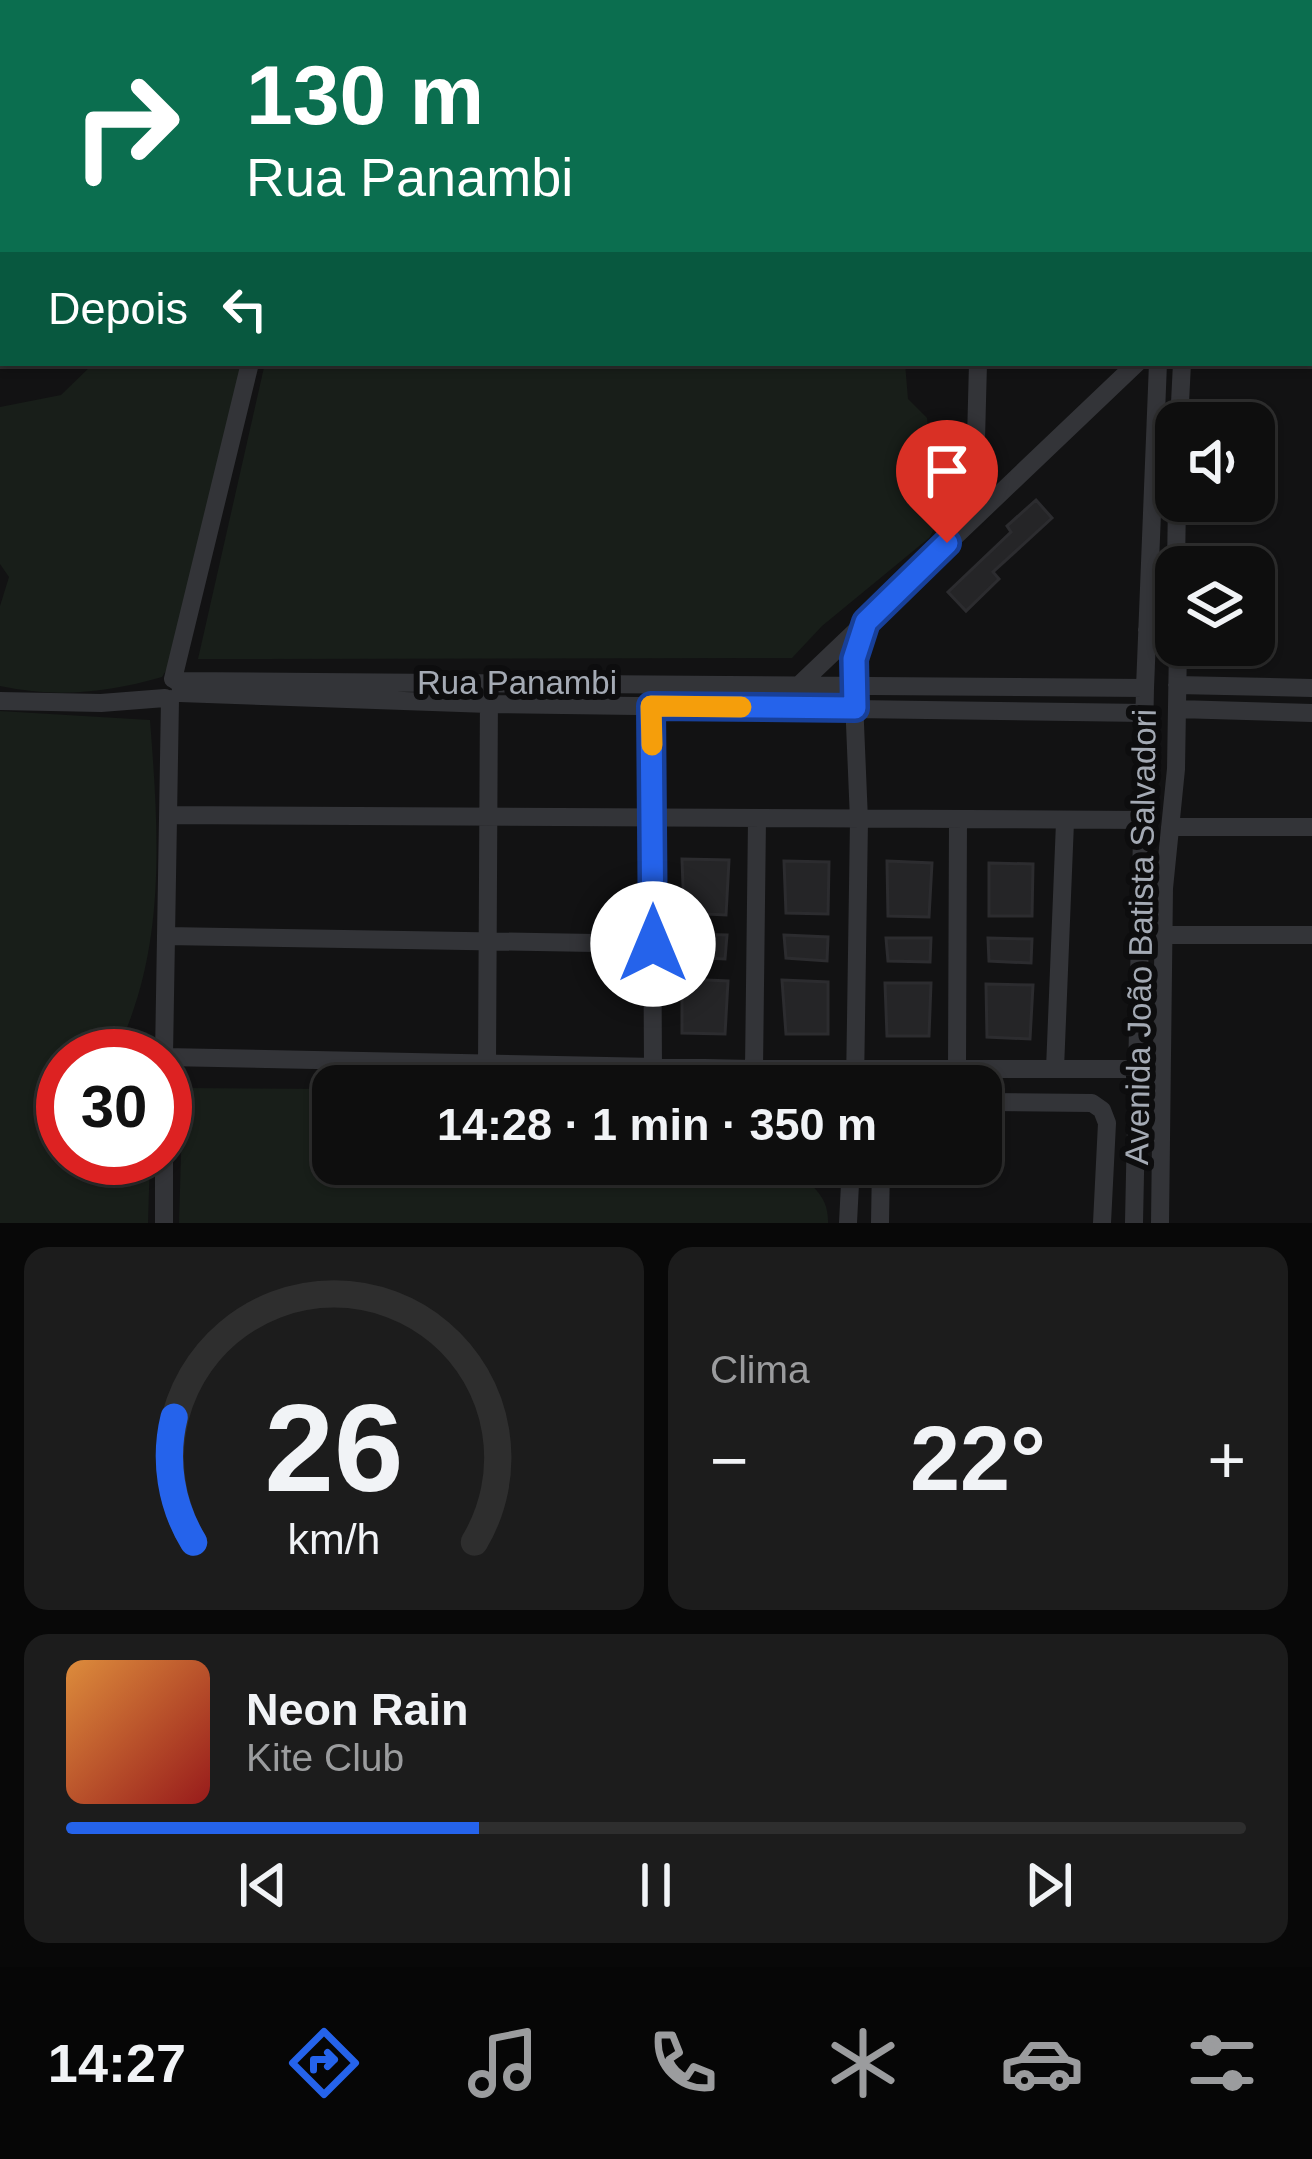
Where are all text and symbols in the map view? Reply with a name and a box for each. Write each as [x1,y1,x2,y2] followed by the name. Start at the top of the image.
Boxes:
[48,48,204,204] icon: right
[246,48,484,142] text: 130 m
[246,147,573,207] text: Rua Panambi
[212,276,278,342] icon: left
[48,283,188,334] text: Depois
[1155,402,1275,666] map controls
[1155,402,1275,522] button: sound
[896,420,998,543] pin
[914,438,980,504] icon: arrive
[1155,546,1275,666] button: layers
[417,664,617,701] street label: Rua Panambi
[1118,709,1163,1165] street label: Avenida João Batista Salvadori
[590,881,716,1007] position arrow
[36,1029,192,1185] speed limit sign: 30
[437,1099,877,1150] text: 14:28 · 1 min · 350 m
[710,1348,810,1391] text: Clima
[265,1378,403,1517] text: 26
[910,1409,1046,1509] text: 22°
[710,1423,749,1497] text: −
[1207,1423,1246,1497] text: +
[288,1514,380,1562] text: km/h
[246,1684,469,1735] text: Neon Rain
[246,1736,404,1779] text: Kite Club
[230,1852,296,1918] icon: previous
[623,1852,689,1918] icon: pause
[1016,1852,1082,1918] icon: next
[282,2021,366,2105] icon: directions
[461,2021,545,2105] icon: music
[641,2021,725,2105] icon: phone
[821,2021,905,2105] icon: climate
[1000,2021,1084,2105] icon: car
[1180,2021,1264,2105] icon: filters
[48,2033,186,2093] text: 14:27

